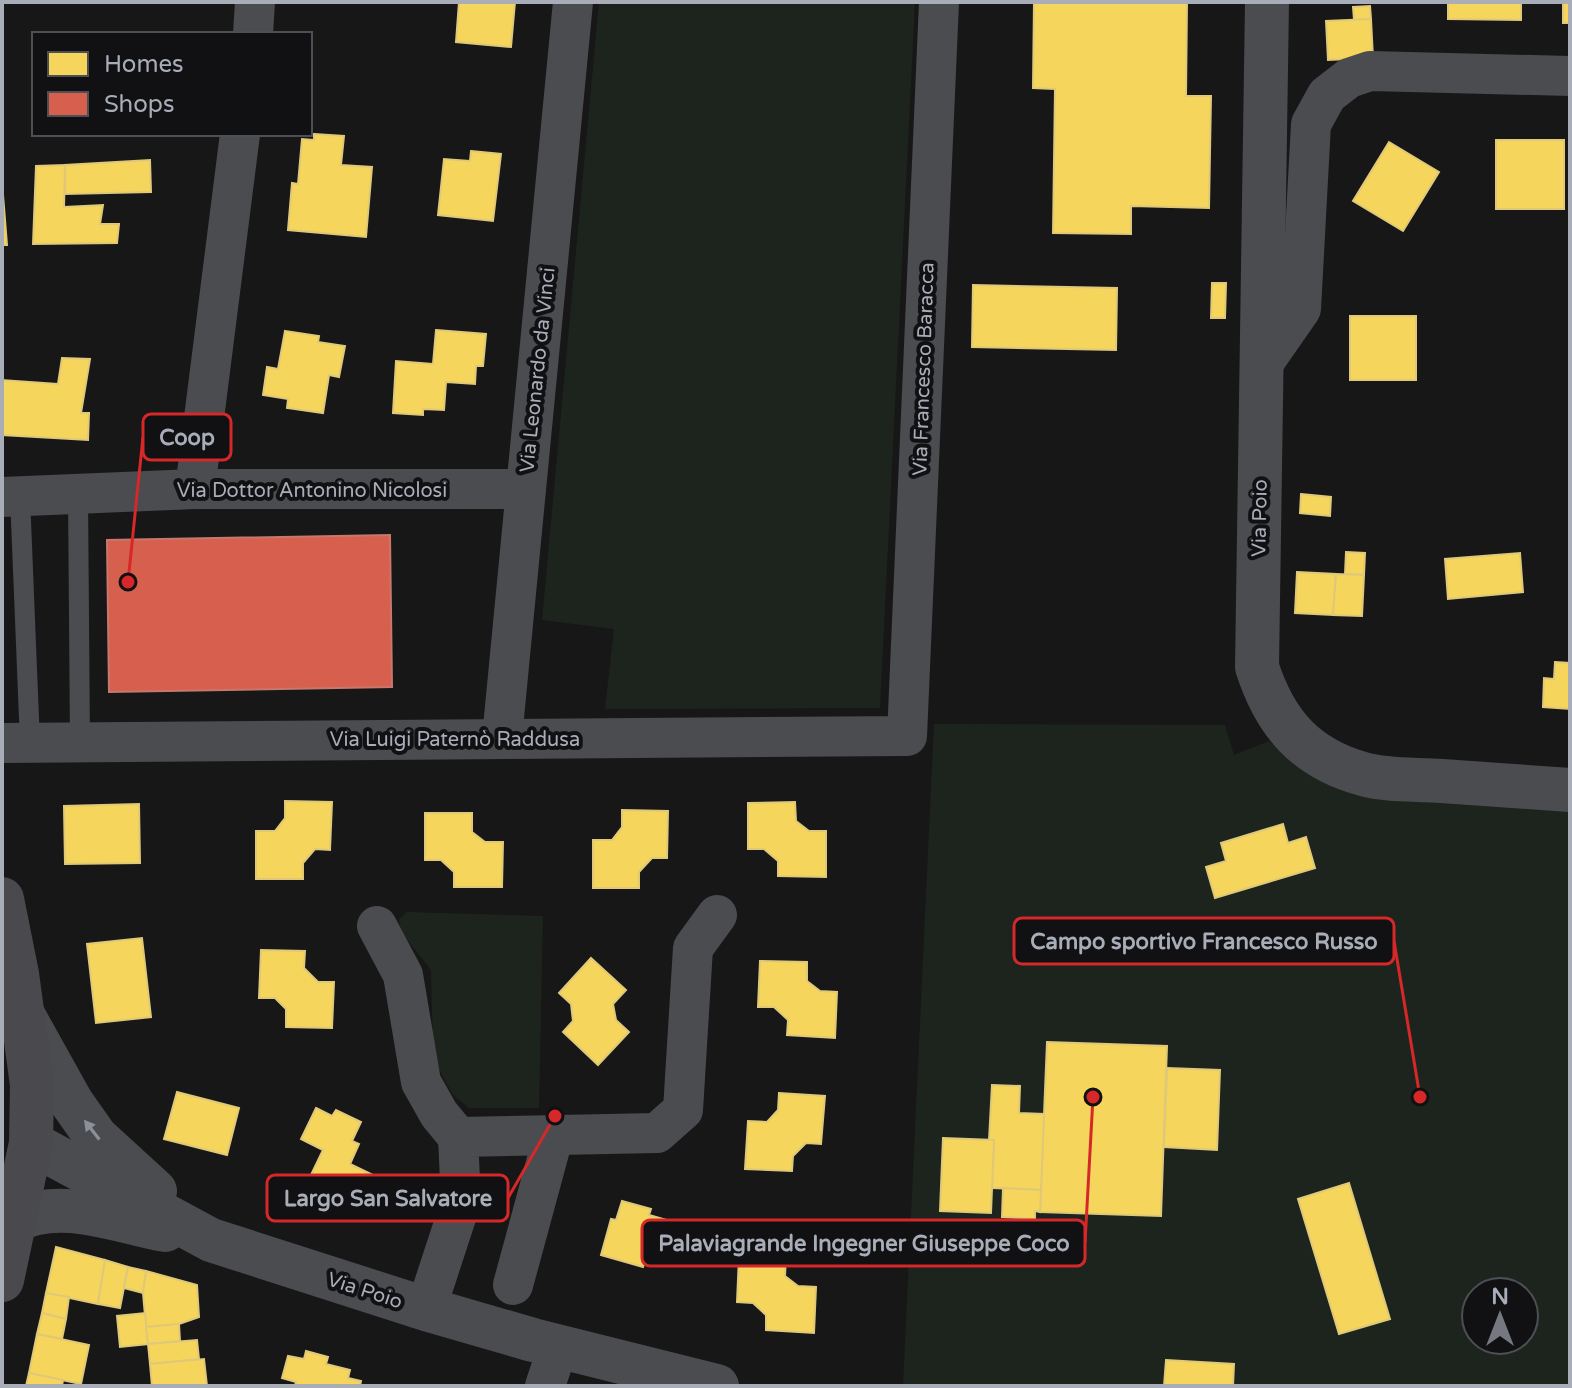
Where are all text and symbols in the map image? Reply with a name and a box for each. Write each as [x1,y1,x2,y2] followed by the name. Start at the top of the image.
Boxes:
[32,32,312,136] legend
[104,50,184,79] text: Homes
[104,90,174,119] text: Shops
[908,262,940,476] street label: Via Francesco Baracca
[515,266,561,474] street label: Via Leonardo da Vinci
[143,414,231,460] callout: Coop
[159,425,215,451] text: Coop
[177,479,447,503] street label: Via Dottor Antonino Nicolosi
[1247,479,1273,557] street label: Via Poio
[330,728,580,752] street label: Via Luigi Paternò Raddusa
[1014,918,1394,964] callout: Campo sportivo Francesco Russo
[1030,929,1378,955] text: Campo sportivo Francesco Russo
[84,1120,100,1140] one-way arrow
[267,1175,508,1221] callout: Largo San Salvatore
[284,1186,492,1212] text: Largo San Salvatore
[642,1220,1085,1266] callout: Palaviagrande Ingegner Giuseppe Coco
[658,1231,1070,1257] text: Palaviagrande Ingegner Giuseppe Coco
[324,1268,405,1314] street label: Via Poio
[1460,1276,1540,1356] north arrow
[1491,1284,1509,1310] text: N

